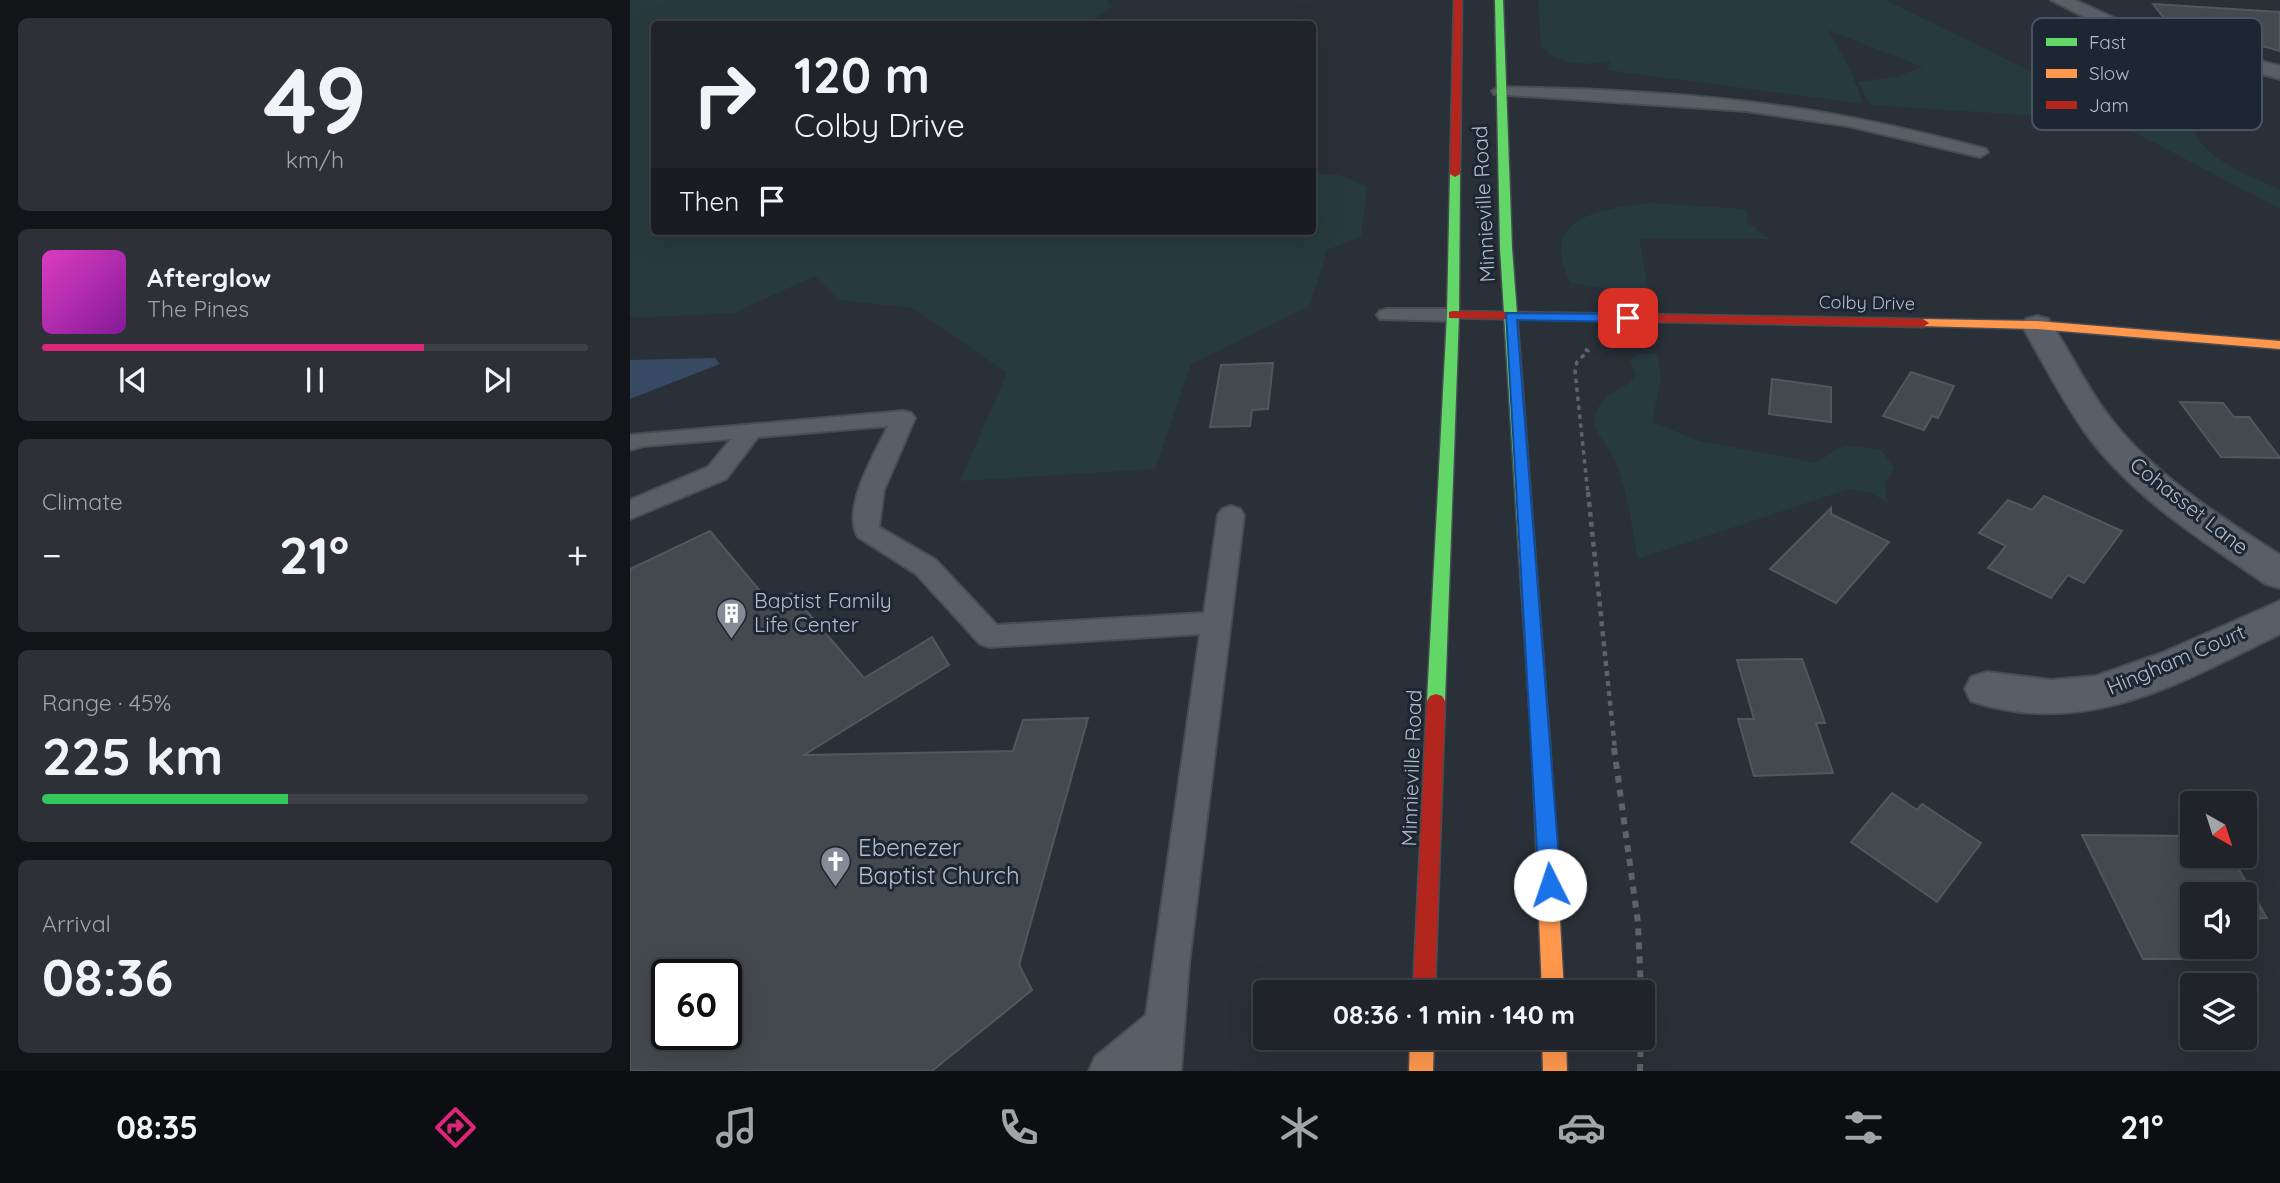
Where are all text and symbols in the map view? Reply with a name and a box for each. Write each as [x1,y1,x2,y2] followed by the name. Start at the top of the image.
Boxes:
[2032,18,2262,130] legend
[2089,30,2126,54] text: Fast
[263,42,367,156] text: 49
[794,44,930,105] text: 120 m
[679,49,770,140] icon: right
[2089,61,2130,85] text: Slow
[2089,93,2129,117] text: Jam
[794,105,965,145] text: Colby Drive
[1466,125,1500,283] street label: Minnieville Road
[286,145,344,174] text: km/h
[753,182,791,220] icon: arrive
[679,185,739,218] text: Then
[147,261,271,294] text: Afterglow
[1598,288,1658,348] pin
[1819,290,1915,315] street label: Colby Drive
[147,294,249,323] text: The Pines
[1609,299,1647,337] icon: arrive
[114,361,152,399] icon: previous
[296,361,334,399] icon: pause
[478,361,516,399] icon: next
[2125,451,2254,560] street label: Cohasset Lane
[42,487,123,516] text: Climate
[279,522,349,587] text: 21°
[42,531,62,579] text: −
[567,531,588,579] text: +
[754,587,892,637] place label: Baptist Family Life Center
[714,596,748,640] building icon: Baptist Family Life Center
[2102,618,2249,700] street label: Hingham Court
[42,688,171,717] text: Range · 45%
[1395,689,1427,847] street label: Minnieville Road
[42,723,223,788] text: 225 km
[2180,791,2258,868] north arrow
[2180,791,2257,1050] map controls
[858,832,1020,890] place label: Ebenezer Baptist Church
[818,845,852,889] church icon: Ebenezer Baptist Church
[1513,848,1587,922] position arrow
[2180,882,2257,959] button: sound
[42,909,111,938] text: Arrival
[42,944,173,1009] text: 08:36
[651,959,742,1050] speed limit sign: 60
[2180,973,2257,1050] button: layers
[1333,998,1575,1031] text: 08:36 · 1 min · 140 m
[431,1103,480,1152] icon: directions
[712,1103,761,1152] icon: music
[994,1103,1043,1152] icon: phone
[1275,1103,1324,1152] icon: climate
[1557,1103,1606,1152] icon: car
[1839,1103,1888,1152] icon: filters
[116,1107,198,1147] text: 08:35
[2120,1107,2164,1147] text: 21°

